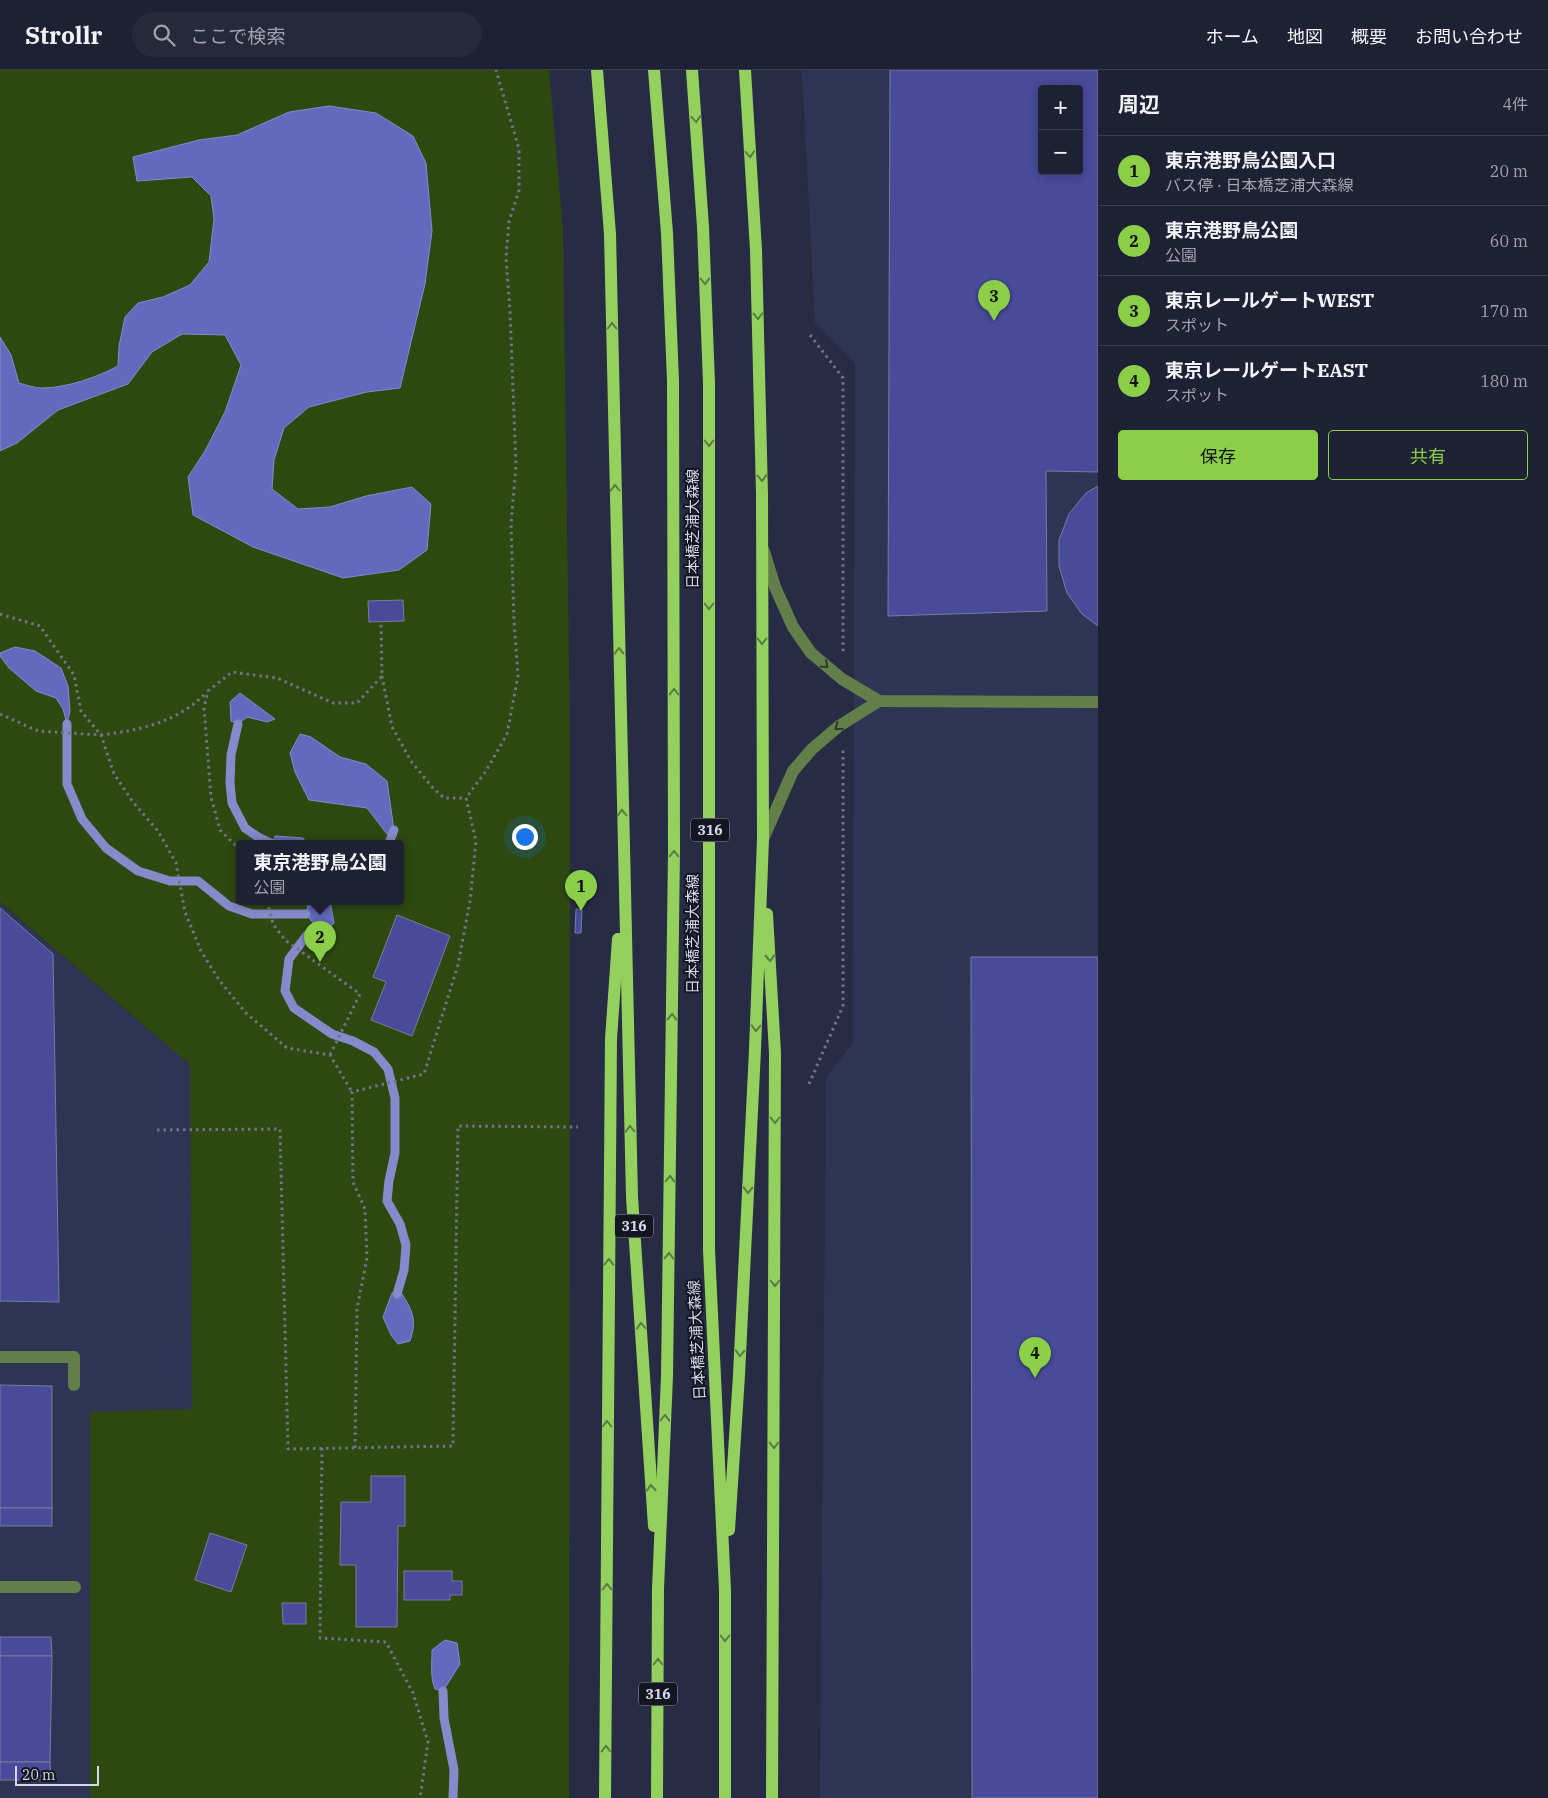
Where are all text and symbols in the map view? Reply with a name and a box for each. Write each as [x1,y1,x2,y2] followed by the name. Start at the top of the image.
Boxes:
[132,12,482,57] search box
[25,19,102,51] text: Strollr
[150,21,178,49] icon: search
[190,24,285,48] text: ここで検索
[1206,25,1259,48] text: ホーム
[1287,25,1323,48] text: 地図
[1351,25,1387,48] text: 概要
[1415,25,1523,48] text: お問い合わせ
[1038,85,1083,175] map controls
[1038,85,1083,130] button: +
[1118,90,1160,118] text: 周辺
[1502,94,1528,114] text: 4件
[690,115,701,123] one-way arrow
[1038,130,1083,175] button: −
[1165,148,1336,172] text: 東京港野鳥公園入口
[745,150,756,158] one-way arrow
[1129,161,1139,181] text: 1
[1490,161,1528,181] text: 20 m
[1165,175,1354,195] text: バス停 · 日本橋芝浦大森線
[1165,218,1298,242] text: 東京港野鳥公園
[1129,231,1139,251] text: 2
[1490,231,1528,251] text: 60 m
[1165,245,1197,265] text: 公園
[700,277,711,285] one-way arrow
[978,280,1010,321] pin: 3
[1165,288,1374,312] text: 東京レールゲートWEST
[1129,301,1139,321] text: 3
[1480,301,1528,321] text: 170 m
[752,312,763,320] one-way arrow
[1165,315,1229,335] text: スポット
[607,322,617,330] one-way arrow
[1165,358,1368,382] text: 東京レールゲートEAST
[1129,371,1139,391] text: 4
[1480,371,1528,391] text: 180 m
[1165,385,1229,405] text: スポット
[1118,430,1318,480] button: 保存
[1328,430,1528,480] button: 共有
[704,440,714,447] one-way arrow
[683,469,702,589] street label: 日本橋芝浦大森線
[756,475,767,483] one-way arrow
[610,484,621,492] one-way arrow
[704,602,714,610] one-way arrow
[757,638,767,645] one-way arrow
[614,647,624,654] one-way arrow
[820,659,829,668] one-way arrow
[669,688,679,696] one-way arrow
[835,722,844,730] one-way arrow
[617,809,628,817] one-way arrow
[691,818,729,842] road number: 316
[512,824,538,850] your location
[236,840,404,905] popup
[253,850,387,874] text: 東京港野鳥公園
[669,850,679,858] one-way arrow
[565,870,597,911] pin: 1
[683,874,702,994] street label: 日本橋芝浦大森線
[253,877,286,897] text: 公園
[304,921,336,962] pin: 2
[764,954,775,962] one-way arrow
[667,1012,677,1020] one-way arrow
[751,1024,761,1032] one-way arrow
[770,1117,780,1125] one-way arrow
[625,1125,635,1132] one-way arrow
[664,1175,675,1183] one-way arrow
[743,1187,754,1195] one-way arrow
[615,1214,653,1238] road number: 316
[663,1251,674,1259] one-way arrow
[604,1258,614,1266] one-way arrow
[769,1279,780,1287] one-way arrow
[684,1280,709,1400] street label: 日本橋芝浦大森線
[635,1322,646,1330] one-way arrow
[1019,1337,1051,1378] pin: 4
[735,1349,746,1357] one-way arrow
[660,1414,671,1422] one-way arrow
[602,1420,613,1428] one-way arrow
[769,1442,779,1450] one-way arrow
[646,1484,657,1492] one-way arrow
[602,1583,612,1590] one-way arrow
[720,1635,730,1643] one-way arrow
[653,1658,663,1666] one-way arrow
[639,1682,677,1706] road number: 316
[601,1745,611,1753] one-way arrow
[15,1763,99,1786] scale bar
[22,1766,55,1784] text: 20 m

